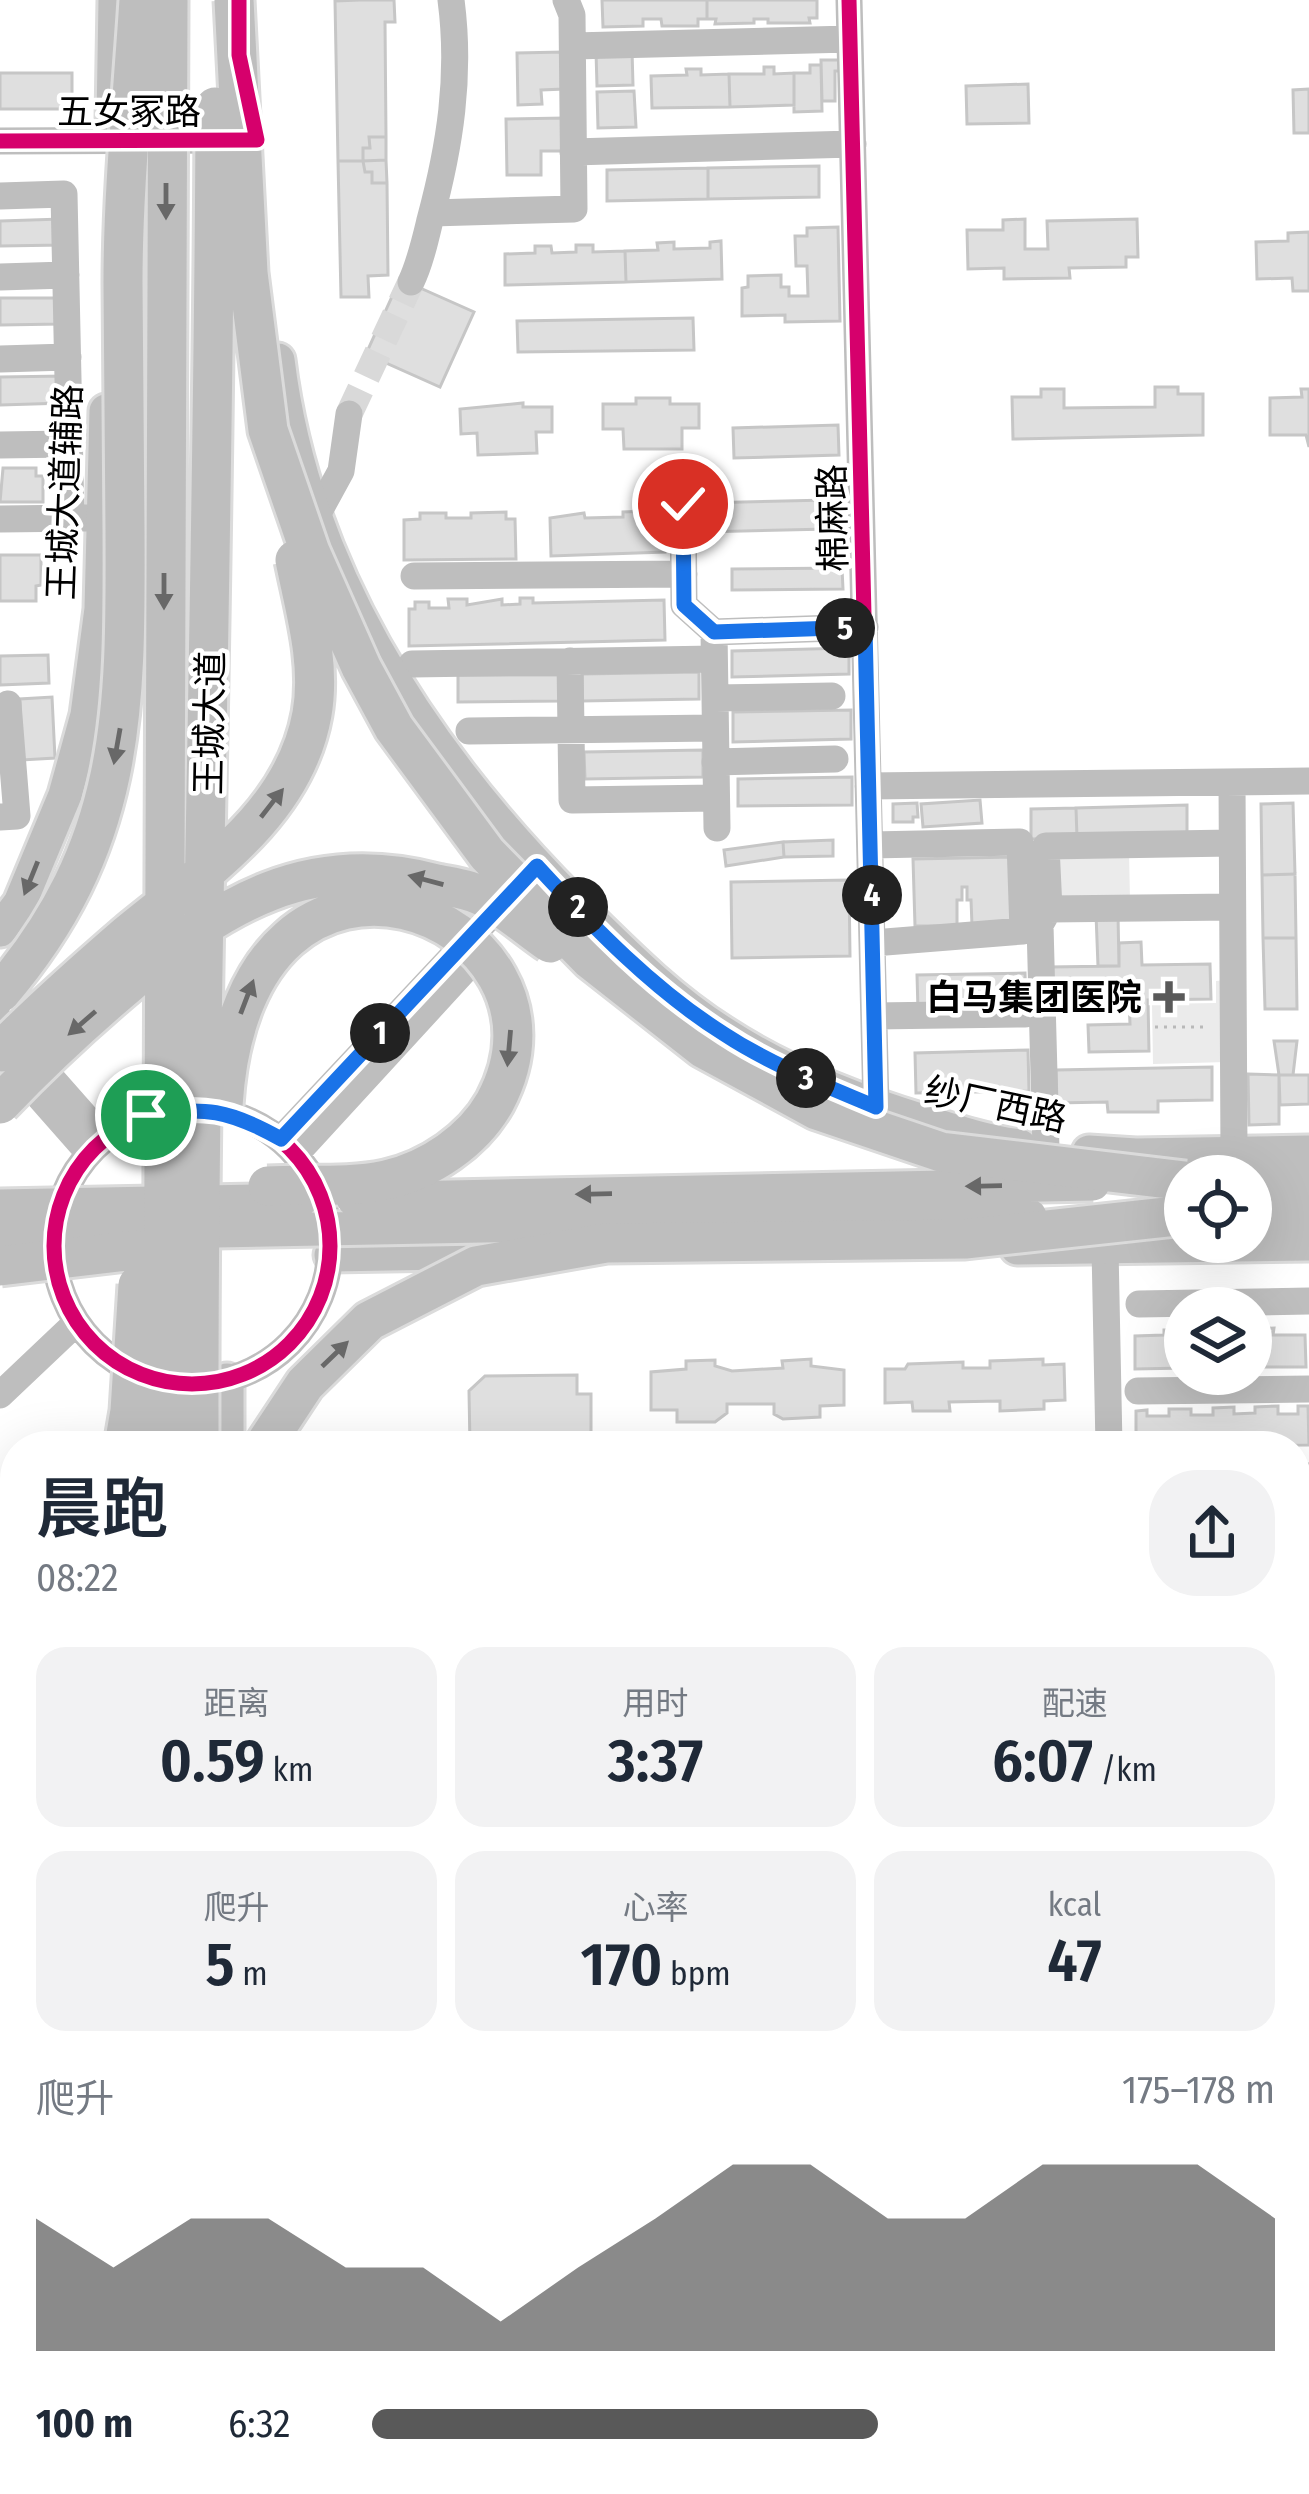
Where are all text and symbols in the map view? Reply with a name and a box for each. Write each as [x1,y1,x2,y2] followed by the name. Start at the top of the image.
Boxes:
[57,90,201,134] street label: 五女冢路
[156,183,176,221] one-way arrow
[39,383,91,601] street label: 王城大道辅路
[632,453,734,555] pin
[810,464,856,572] street label: 棉麻路
[650,471,716,537] icon: check
[154,573,174,611] one-way arrow
[815,598,875,658] pin: 5
[837,608,853,648] text: 5
[187,651,233,795] street label: 王城大道
[107,727,125,765] one-way arrow
[259,788,283,819] one-way arrow
[21,860,40,896] one-way arrow
[842,865,902,925] pin: 4
[407,870,444,889] one-way arrow
[864,875,880,915] text: 4
[548,877,608,937] pin: 2
[570,887,586,927] text: 2
[926,976,1142,1020] place label: 白马集团医院
[239,978,258,1014] one-way arrow
[1153,981,1185,1013] marker: 白马集团医院
[350,1003,410,1063] pin: 1
[67,1009,97,1036] one-way arrow
[373,1013,387,1053] text: 1
[500,1030,519,1067] one-way arrow
[776,1048,836,1108] pin: 3
[798,1058,814,1098] text: 3
[95,1064,197,1166] pin
[921,1068,1071,1141] street label: 纱厂西路
[113,1082,179,1148] icon: arrive
[1164,1155,1272,1395] map controls
[1164,1155,1272,1263] button: locate
[964,1177,1002,1196] one-way arrow
[574,1185,612,1204] one-way arrow
[1164,1287,1272,1395] button: layers
[321,1340,349,1368] one-way arrow
[36,1470,168,1549] text: 晨跑
[1149,1470,1275,1596] button: share
[36,1555,119,1601] text: 08:22
[204,1684,270,1724] text: 距离
[623,1684,689,1724] text: 用时
[1042,1684,1108,1724] text: 配速
[160,1725,265,1797] text: 0.59
[608,1725,703,1797] text: 3:37
[992,1725,1093,1797] text: 6:07
[265,1750,313,1790] text: km
[1093,1750,1157,1790] text: /km
[1048,1885,1101,1925] text: kcal
[204,1888,270,1928] text: 爬升
[623,1888,689,1928] text: 心率
[1047,1925,1102,1997] text: 47
[205,1929,234,2001] text: 5
[580,1929,662,2001] text: 170
[234,1954,268,1994] text: m
[662,1954,731,1994] text: bpm
[1122,2067,1275,2113] text: 175–178 m
[36,2076,114,2122] text: 爬升
[36,2401,133,2447] text: 100 m
[228,2401,290,2447] text: 6:32

